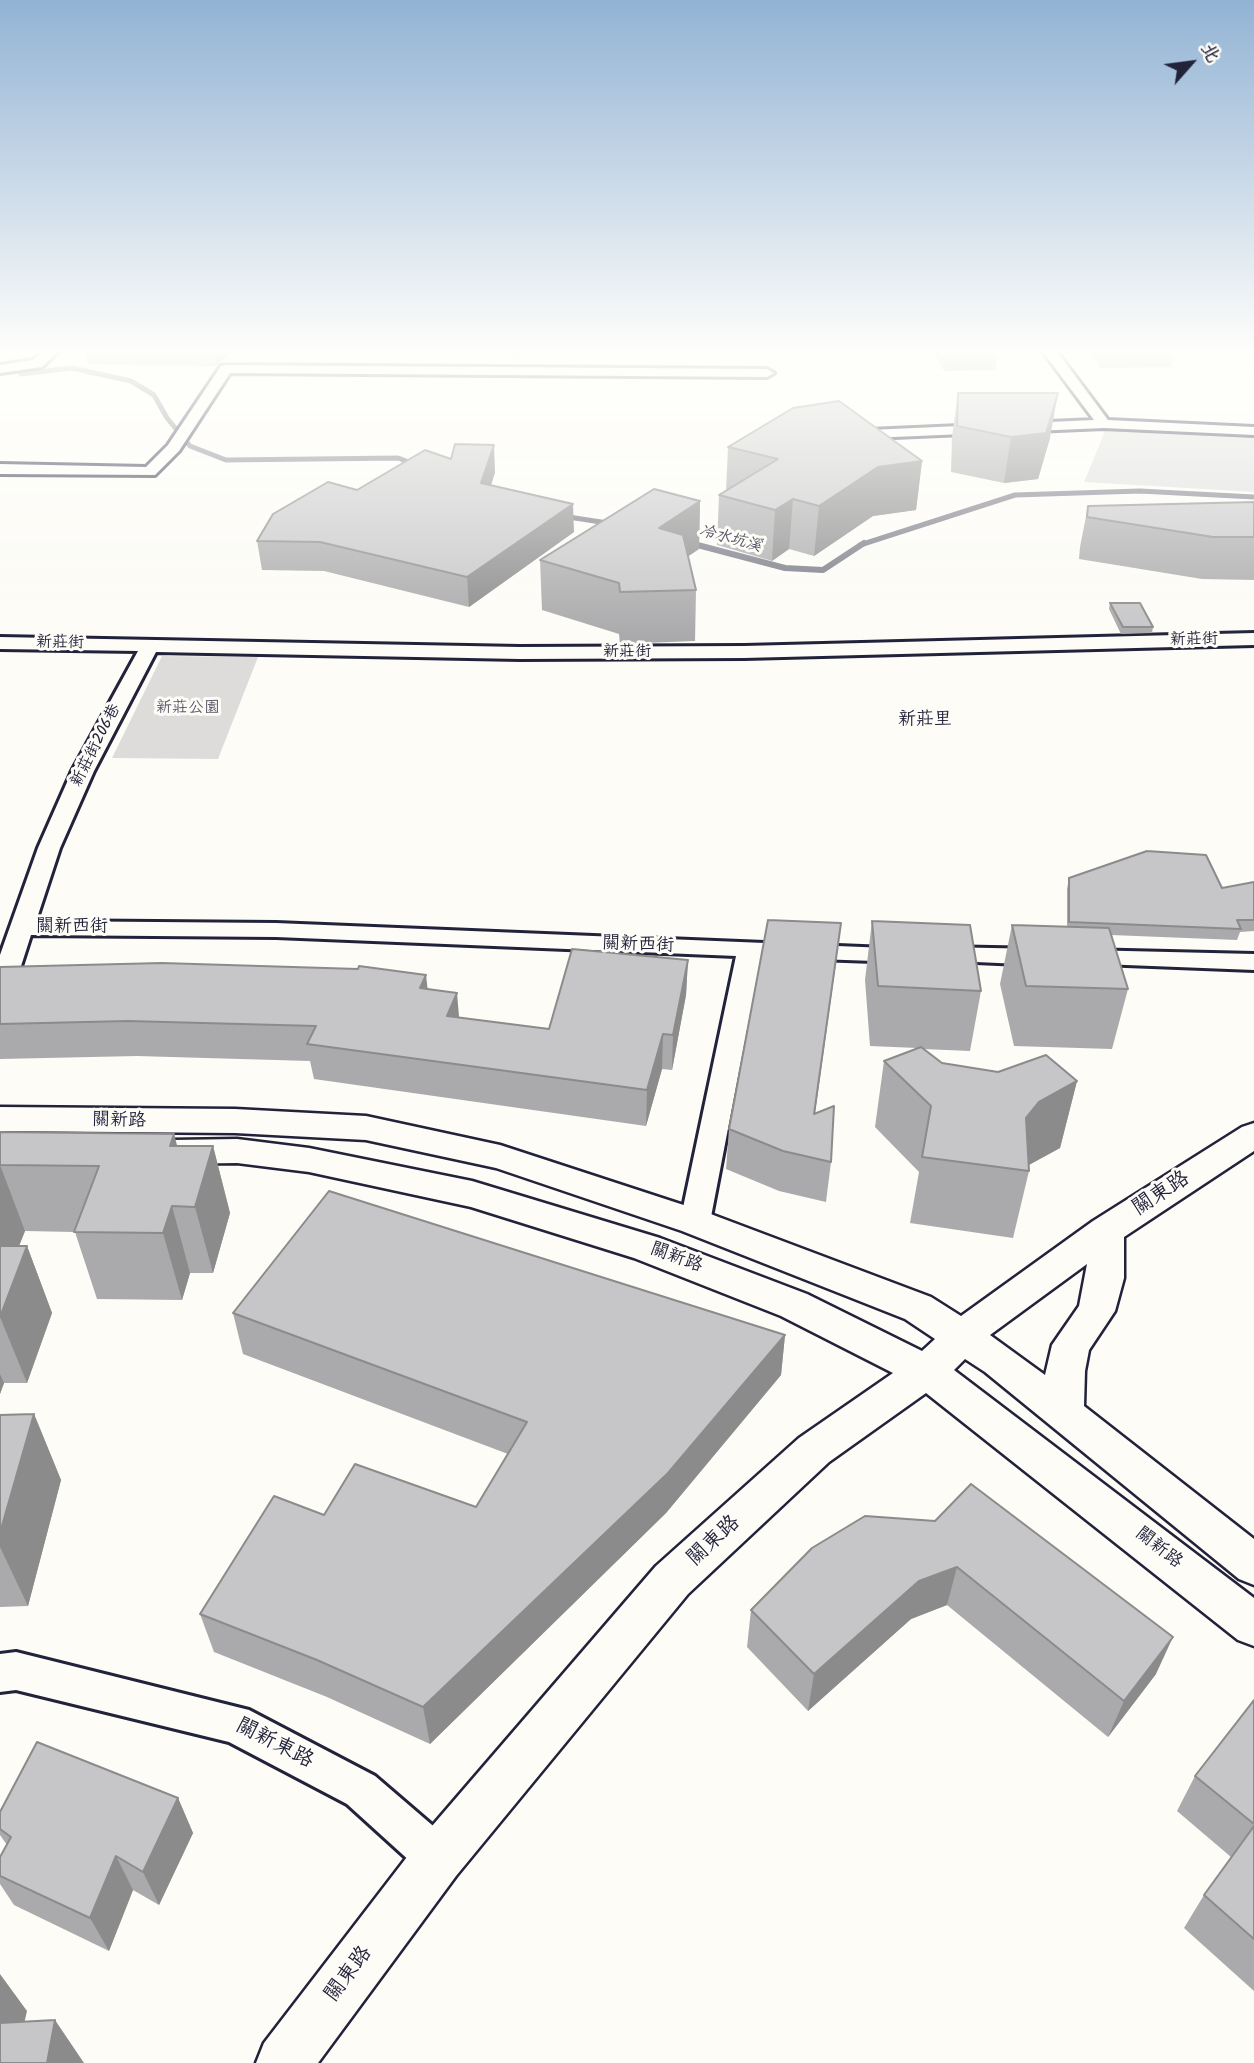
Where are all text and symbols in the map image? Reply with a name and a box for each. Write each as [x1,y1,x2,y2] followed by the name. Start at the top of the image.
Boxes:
[1156,28,1226,98] north arrow
[1192,38,1227,69] text: 北
[697,522,763,558] water label: 冷水坑溪
[1170,631,1218,651] street label: 新莊街
[36,634,84,654] street label: 新莊街
[603,643,651,663] street label: 新莊街
[156,699,220,719] park label: 新莊公園
[68,701,126,791] street label: 新莊街206巷
[898,710,952,732] district label: 新莊里
[36,917,108,939] street label: 關新西街
[602,934,674,958] street label: 關新西街
[92,1111,146,1133] street label: 關新路
[1129,1167,1195,1223] street label: 關東路
[647,1240,705,1278] street label: 關新路
[683,1511,747,1573] street label: 關東路
[1130,1524,1186,1574] street label: 關新路
[231,1715,317,1775] street label: 關新東路
[321,1942,379,2008] street label: 關東路

